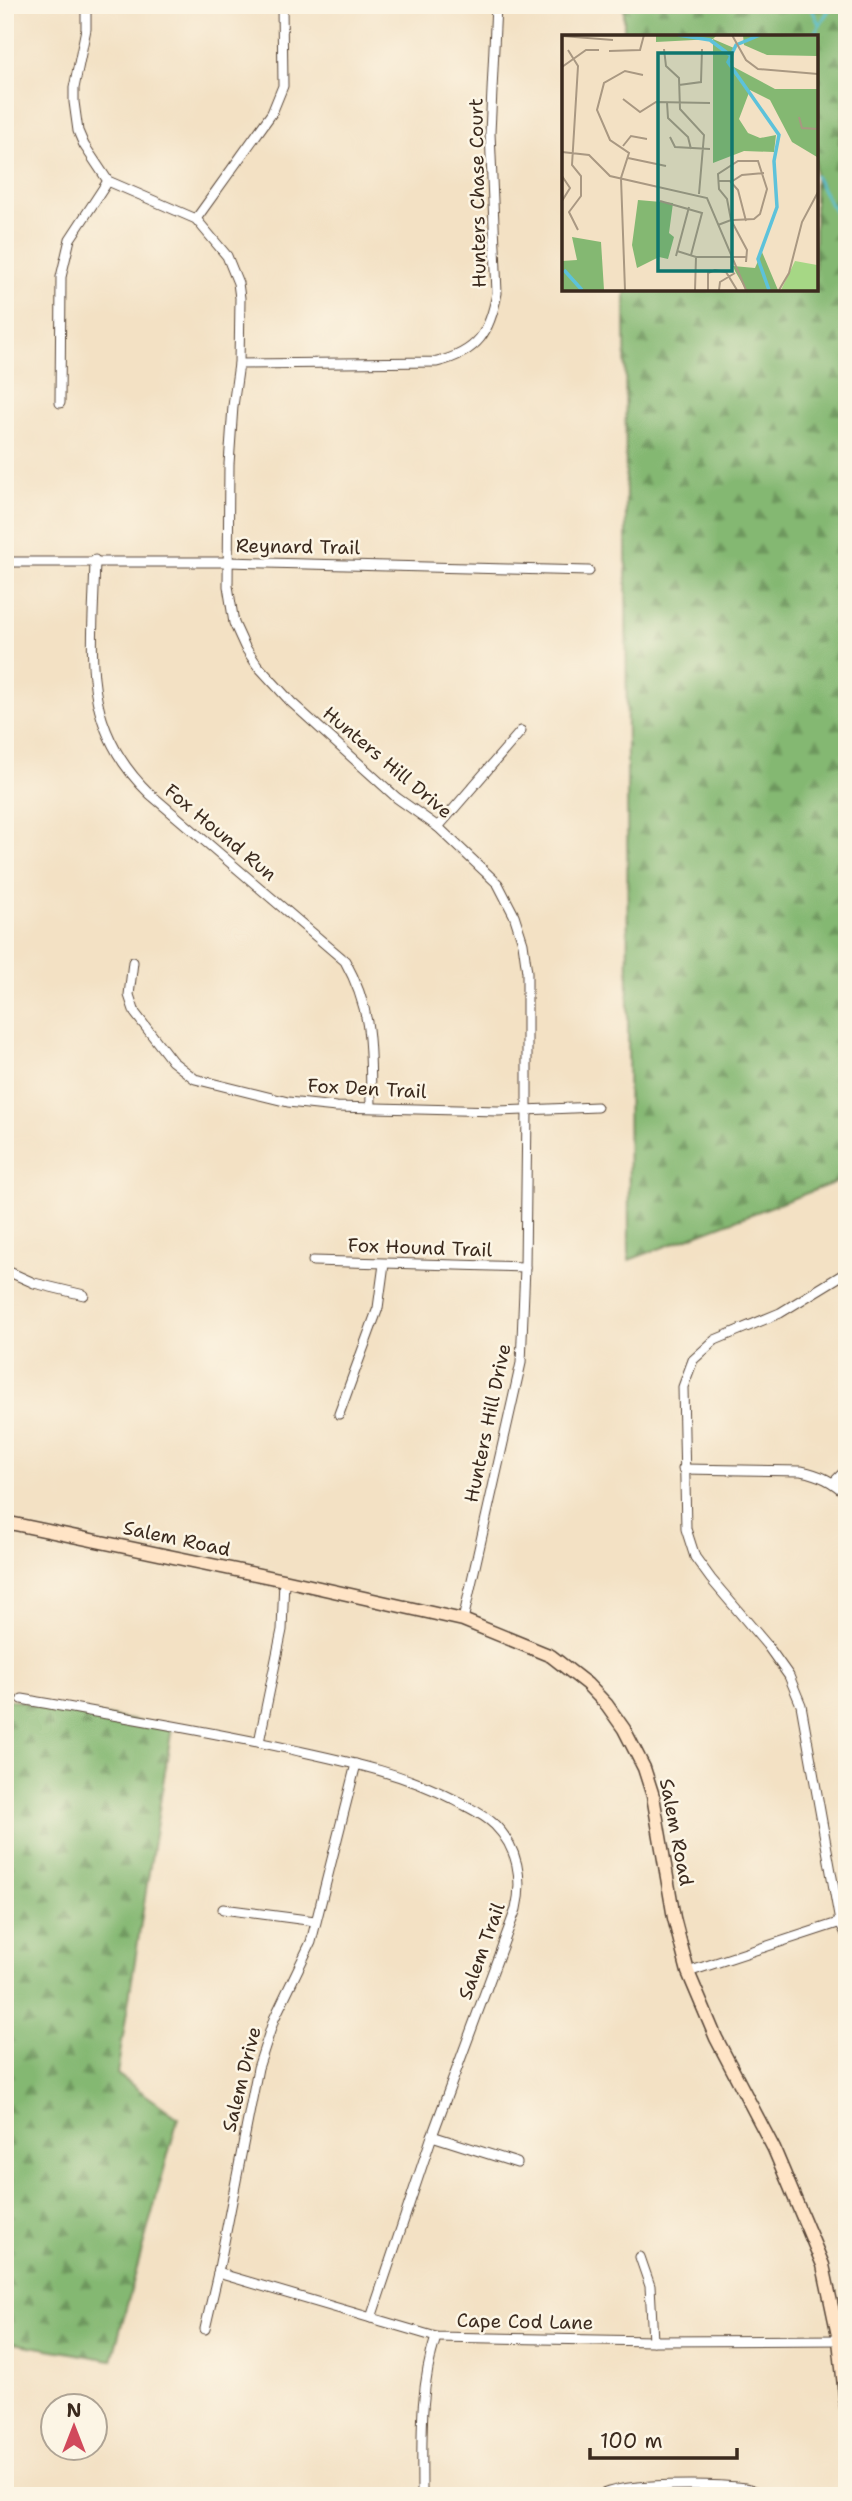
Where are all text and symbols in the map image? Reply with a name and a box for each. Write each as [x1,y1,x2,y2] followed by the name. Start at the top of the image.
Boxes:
[562,35,817,290] inset map
[463,98,492,288] street label: Hunters Chase Court
[236,533,361,560] street label: Reynard Trail
[318,701,458,824] street label: Hunters Hill Drive
[159,778,282,887] street label: Fox Hound Run
[307,1073,427,1104] street label: Fox Den Trail
[347,1232,493,1263] street label: Fox Hound Trail
[458,1341,517,1505] street label: Hunters Hill Drive
[121,1515,233,1562] street label: Salem Road
[654,1776,699,1888] street label: Salem Road
[452,1899,511,2003] street label: Salem Trail
[216,2024,267,2134] street label: Salem Drive
[456,2308,594,2335] street label: Cape Cod Lane
[38,2392,108,2462] north arrow
[66,2398,82,2423] text: N
[590,2417,736,2461] scale bar
[600,2427,663,2455] text: 100 m

